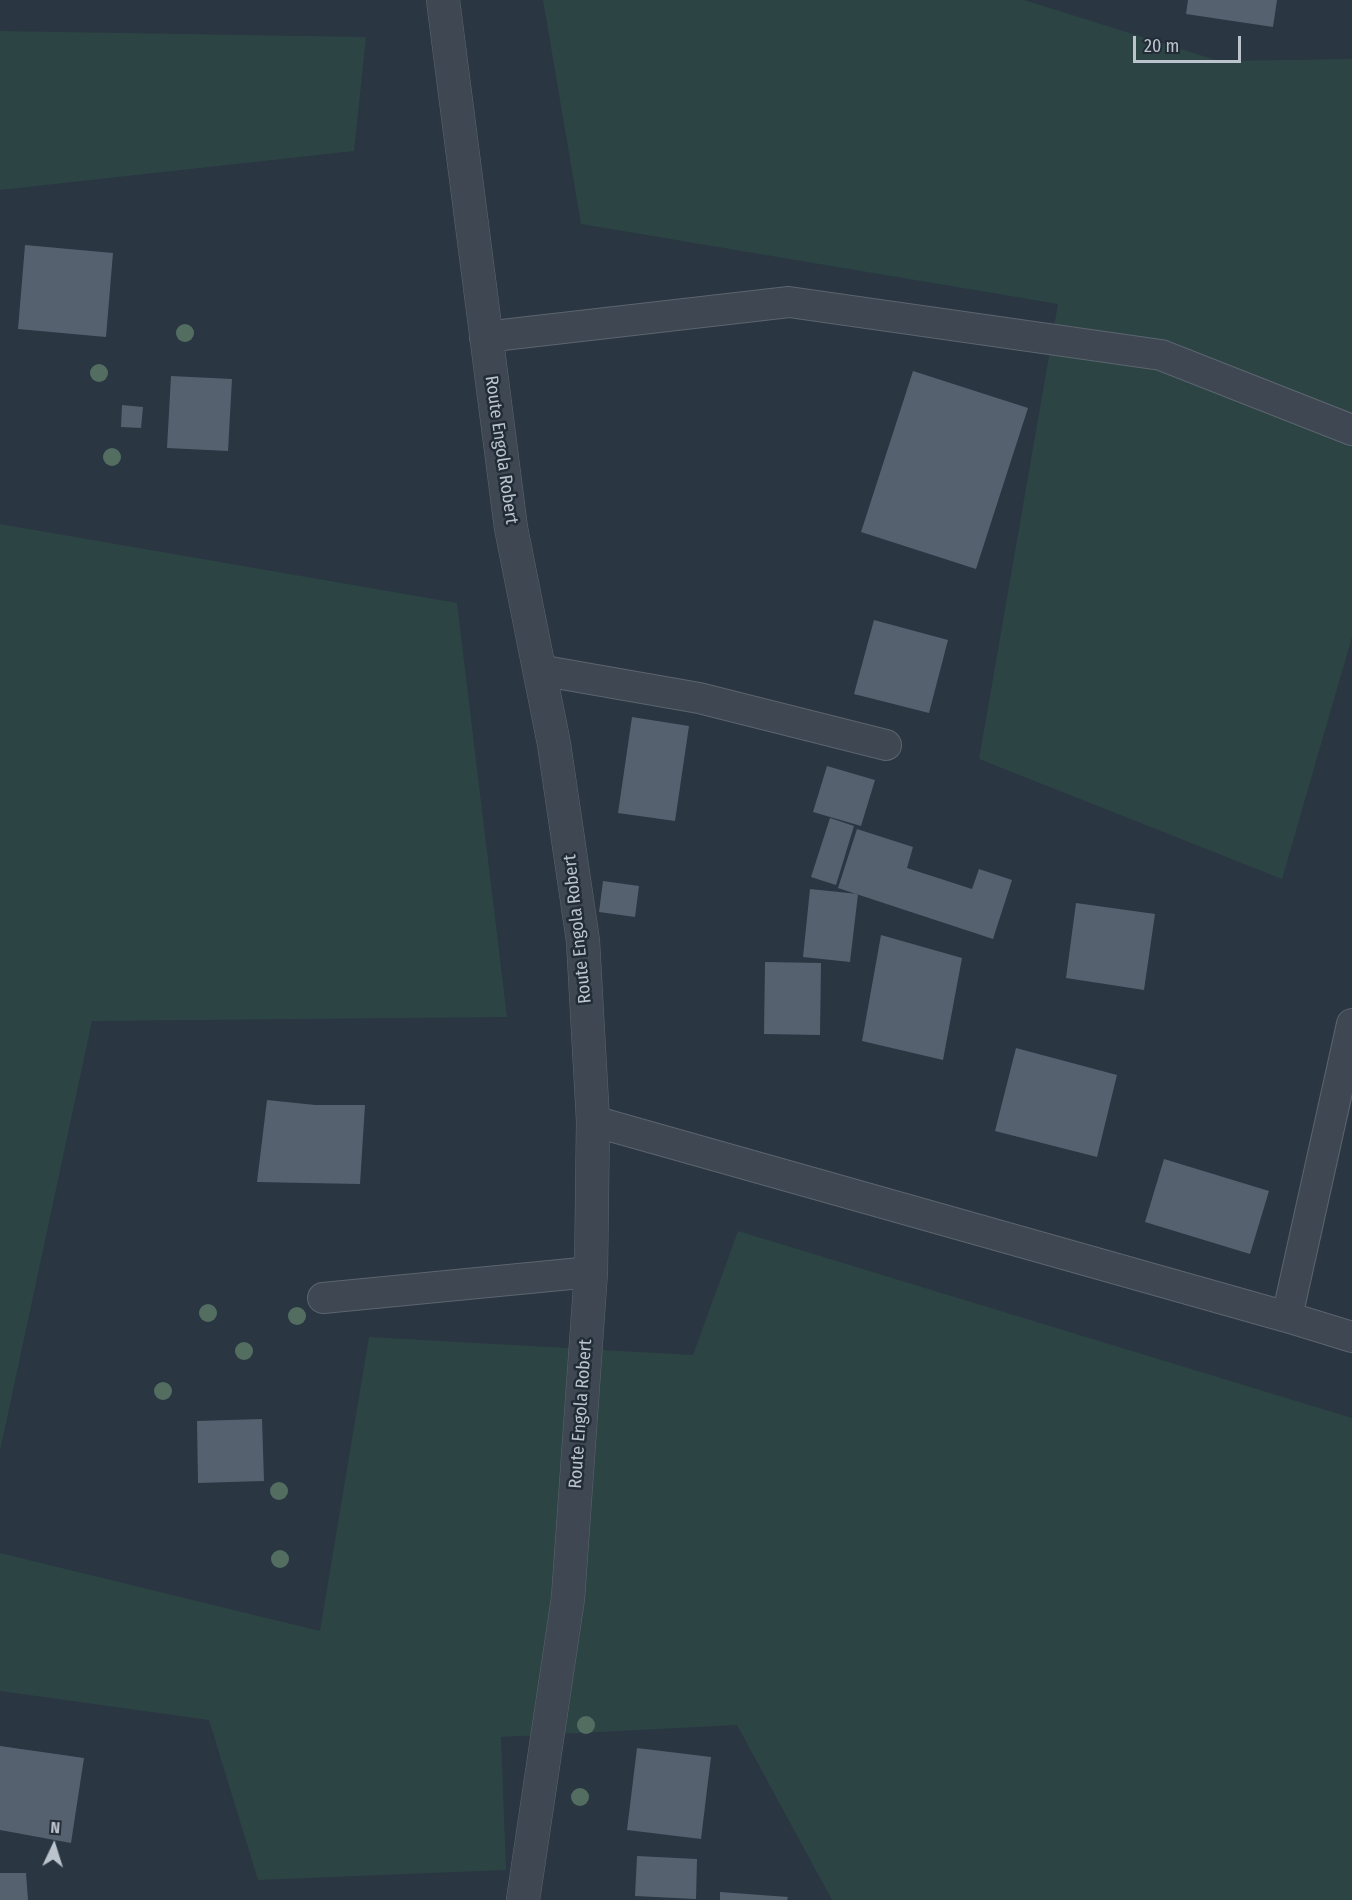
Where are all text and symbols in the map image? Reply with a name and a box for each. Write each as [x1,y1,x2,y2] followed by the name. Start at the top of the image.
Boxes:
[1136,24,1244,62] scale bar
[1144,35,1179,57] text: 20 m
[480,374,522,526] street label: Route Engola Robert
[559,853,597,1005] street label: Route Engola Robert
[565,1338,597,1490] street label: Route Engola Robert
[24,1816,84,1876] north arrow
[50,1818,61,1837] text: N

